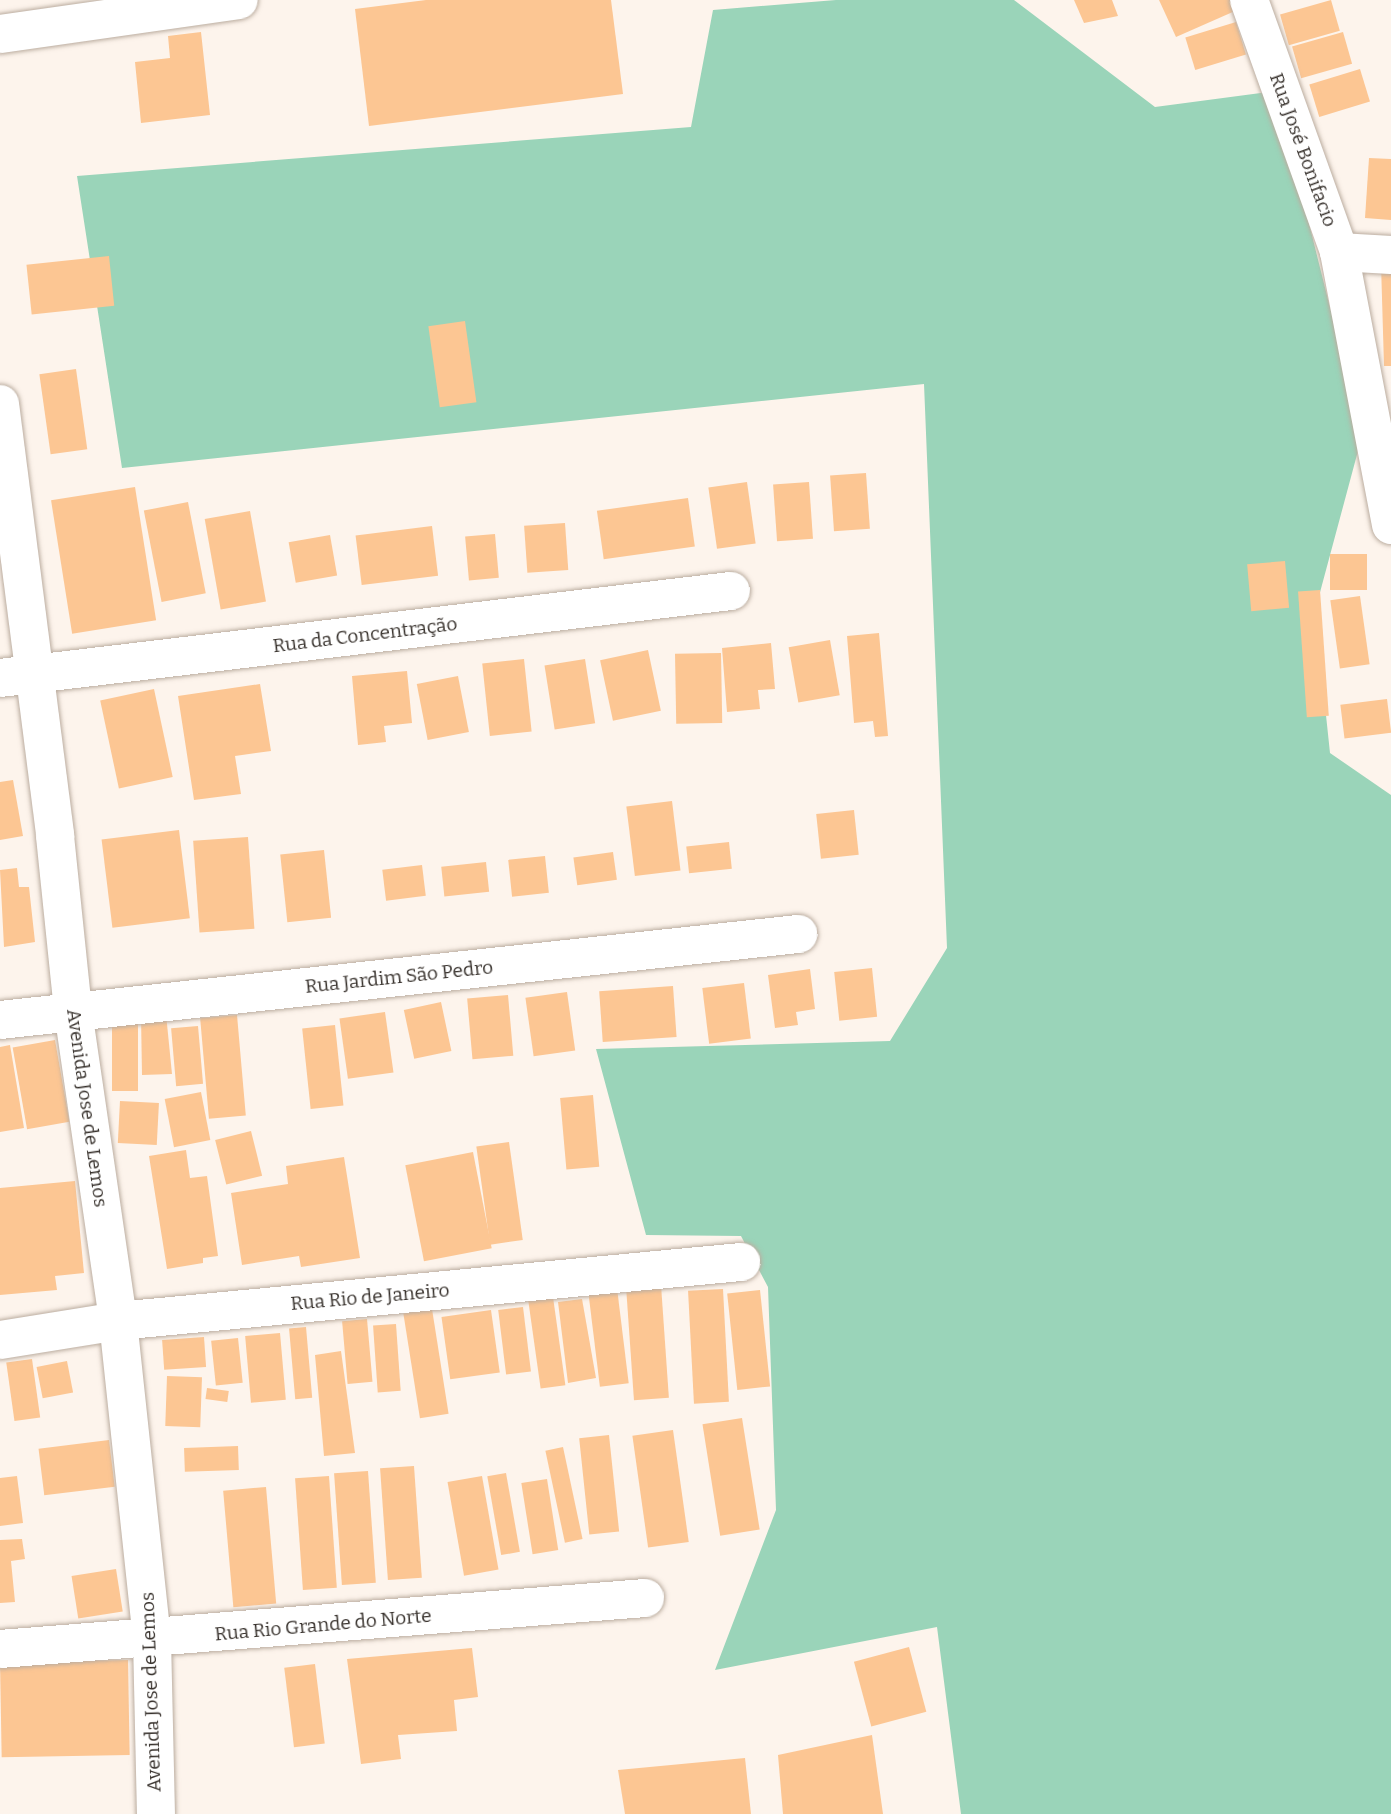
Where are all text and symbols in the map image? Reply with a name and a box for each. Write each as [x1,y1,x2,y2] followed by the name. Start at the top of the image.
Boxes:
[1265,70,1341,230] street label: Rua José Bonifacio
[271,612,459,658] street label: Rua da Concentração
[304,956,494,998] street label: Rua Jardim São Pedro
[62,1007,112,1209] street label: Avenida Jose de Lemos
[290,1279,450,1315] street label: Rua Rio de Janeiro
[136,1592,166,1792] street label: Avenida Jose de Lemos
[214,1604,432,1646] street label: Rua Rio Grande do Norte

